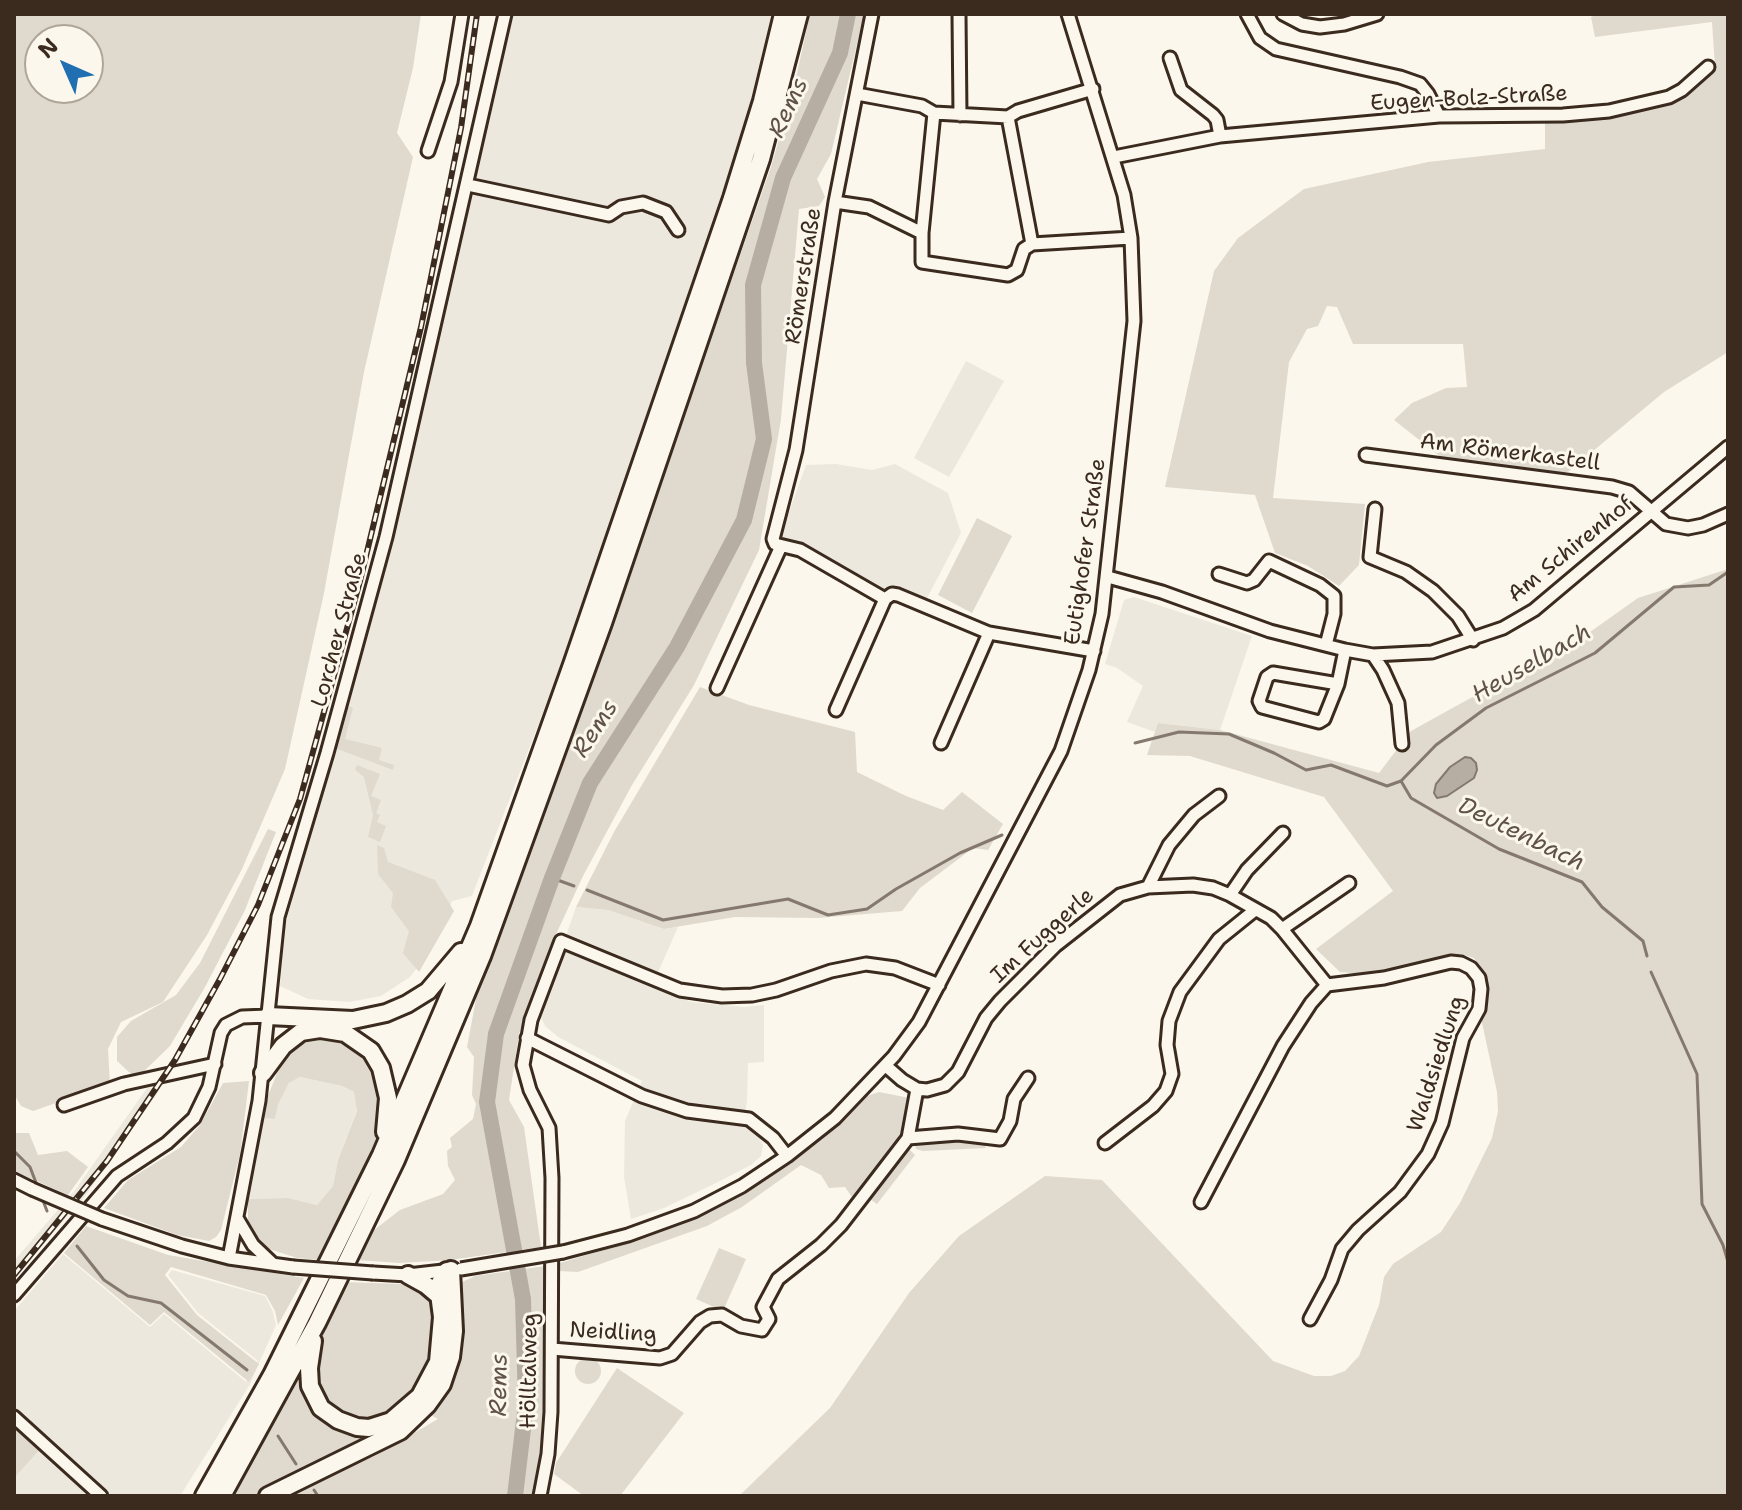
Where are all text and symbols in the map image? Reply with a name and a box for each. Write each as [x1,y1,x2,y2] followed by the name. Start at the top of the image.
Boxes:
[24,24,104,104] north arrow
[32,32,65,65] text: N
[763,73,815,143] water label: Rems
[1370,81,1568,117] street label: Eugen-Bolz-Straße
[780,206,828,346] street label: Römerstraße
[1418,429,1602,477] street label: Am Römerkastell
[1060,457,1112,647] street label: Eutighofer Straße
[1503,491,1639,609] street label: Am Schirenhof
[307,550,373,710] street label: Lorcher Straße
[1467,618,1597,710] water label: Heuselbach
[567,695,625,763] water label: Rems
[1453,792,1589,878] water label: Deutenbach
[986,883,1100,989] street label: Im Fuggerle
[1403,992,1471,1136] street label: Waldsiedlung
[516,1313,544,1429] street label: Hölltalweg
[569,1318,657,1348] street label: Neidling
[485,1353,515,1417] water label: Rems

